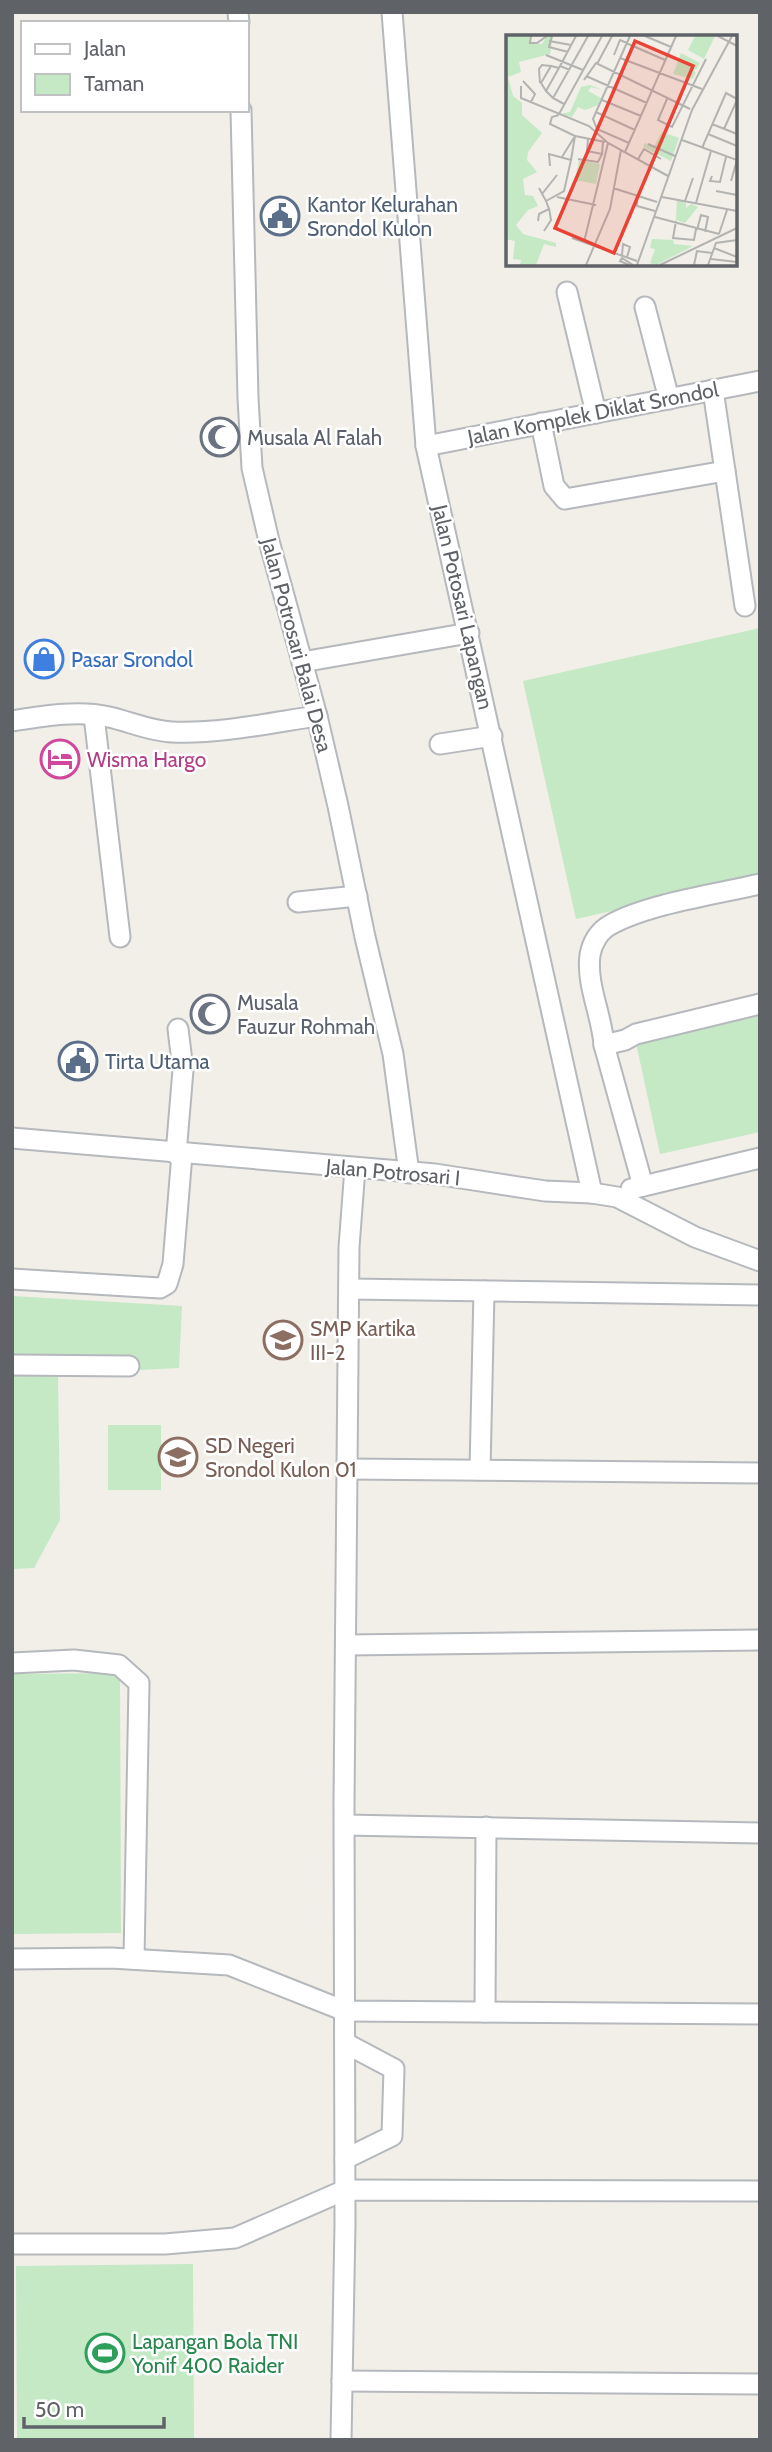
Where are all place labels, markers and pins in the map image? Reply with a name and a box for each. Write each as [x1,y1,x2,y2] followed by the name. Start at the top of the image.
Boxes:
[307,192,458,241] place label: Kantor Kelurahan Srondol Kulon
[259,195,301,237] public building icon: Kantor Kelurahan Srondol Kulon
[199,416,241,458] mosque icon: Musala Al Falah
[247,425,382,450] place label: Musala Al Falah
[23,638,65,680] shop icon: Pasar Srondol
[71,647,193,672] place label: Pasar Srondol
[39,738,81,780] hotel icon: Wisma Hargo
[87,747,206,772] place label: Wisma Hargo
[237,990,375,1039] place label: Musala Fauzur Rohmah
[189,993,231,1035] mosque icon: Musala Fauzur Rohmah
[57,1040,99,1082] public building icon: Tirta Utama
[105,1049,210,1074] place label: Tirta Utama
[310,1316,415,1365] place label: SMP Kartika III-2
[262,1319,304,1361] school or university icon: SMP Kartika III-2
[205,1433,356,1482] place label: SD Negeri Srondol Kulon 01
[157,1436,199,1478] school or university icon: SD Negeri Srondol Kulon 01
[131,2329,298,2378] place label: Lapangan Bola TNI Yonif 400 Raider
[84,2332,126,2374] sports icon: Lapangan Bola TNI Yonif 400 Raider

